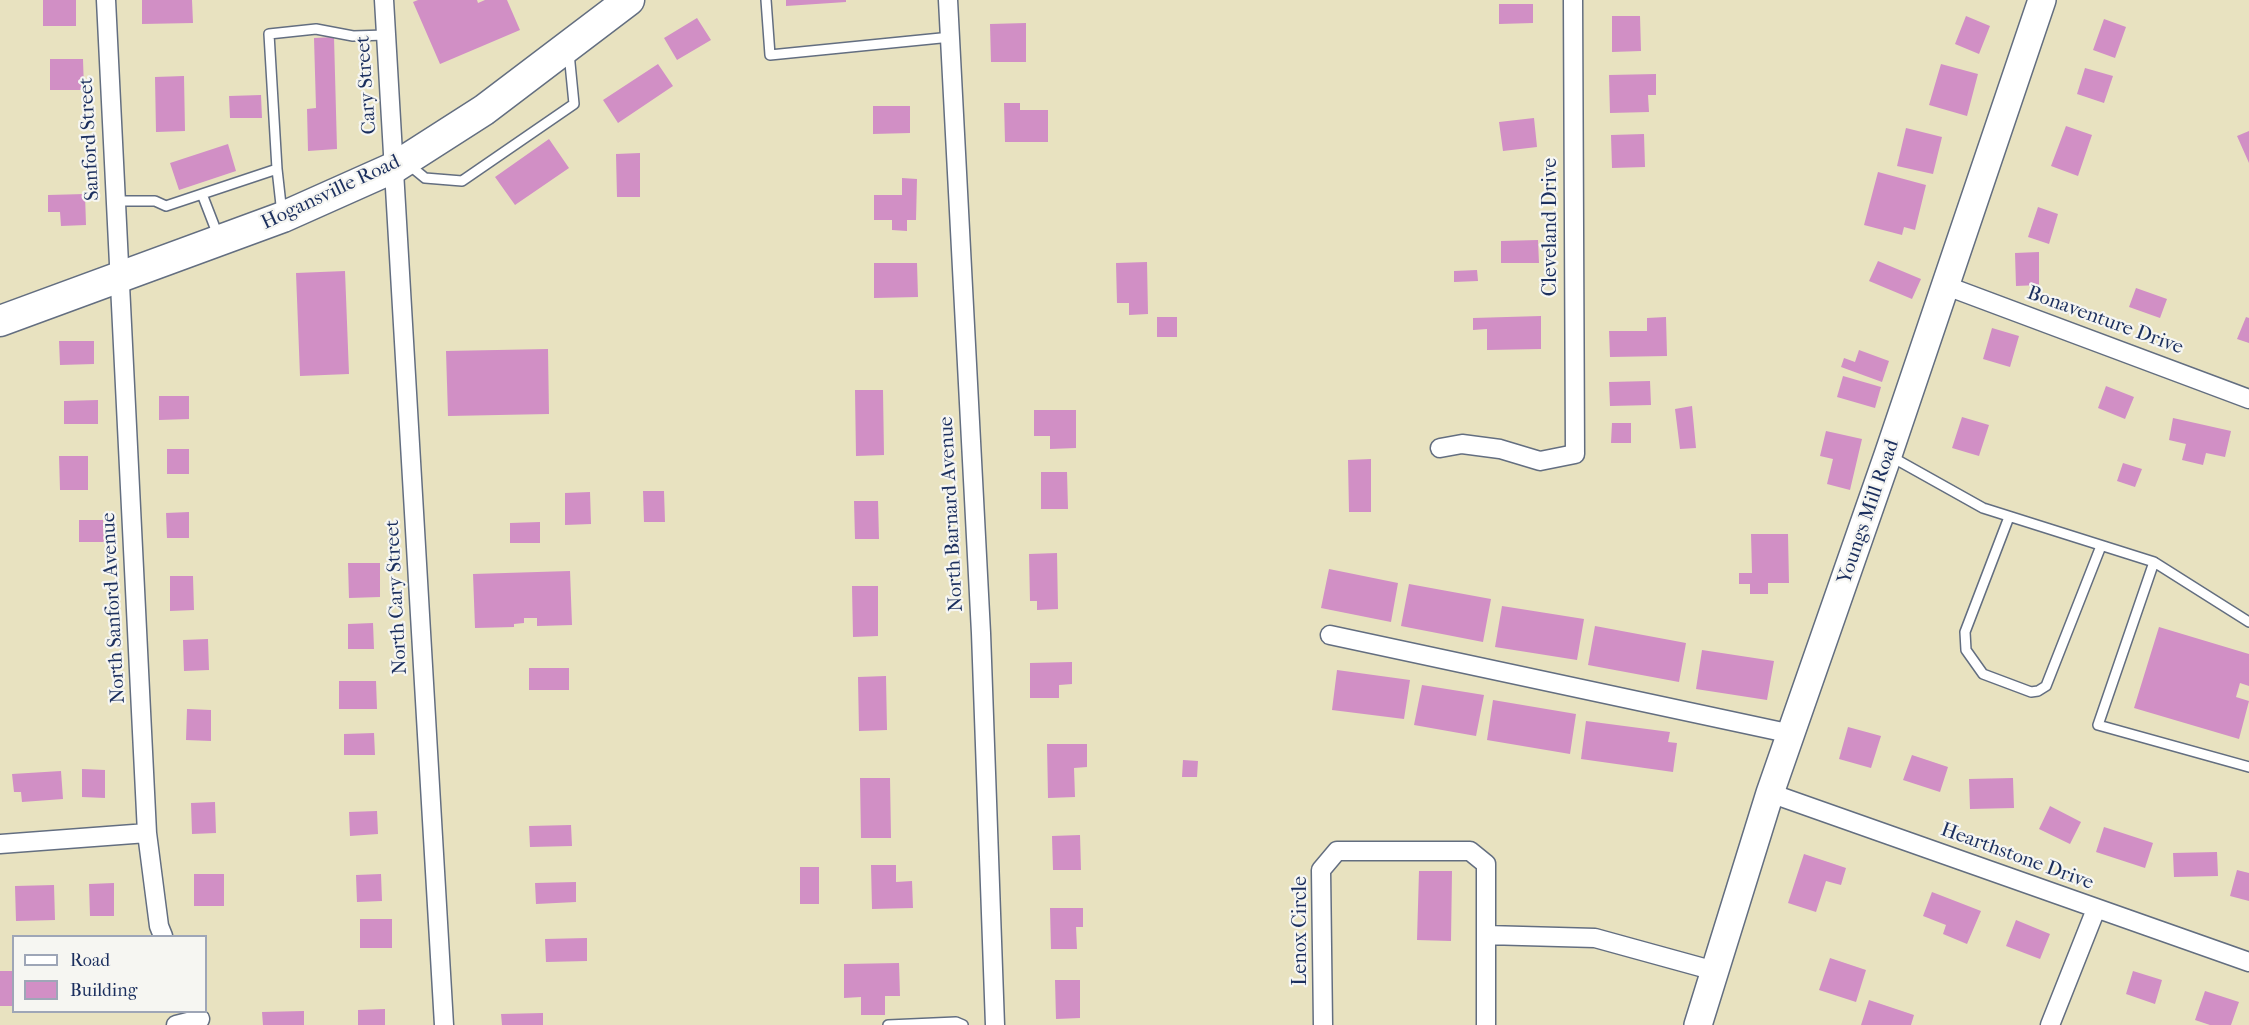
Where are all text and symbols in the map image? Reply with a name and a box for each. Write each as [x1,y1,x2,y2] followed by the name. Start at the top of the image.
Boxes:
[352,35,382,135] street label: Cary Street
[75,77,105,201] street label: Sanford Street
[258,150,404,236] street label: Hogansville Road
[1539,158,1563,296] street label: Cleveland Drive
[2024,282,2186,360] street label: Bonaventure Drive
[935,416,969,612] street label: North Barnard Avenue
[1833,437,1905,587] street label: Youngs Mill Road
[97,512,131,704] street label: North Sanford Avenue
[381,519,413,675] street label: North Cary Street
[1937,818,2097,896] street label: Hearthstone Drive
[1289,876,1313,986] street label: Lenox Circle
[12,935,207,1013] legend
[70,950,110,971] text: Road
[70,980,137,1001] text: Building

